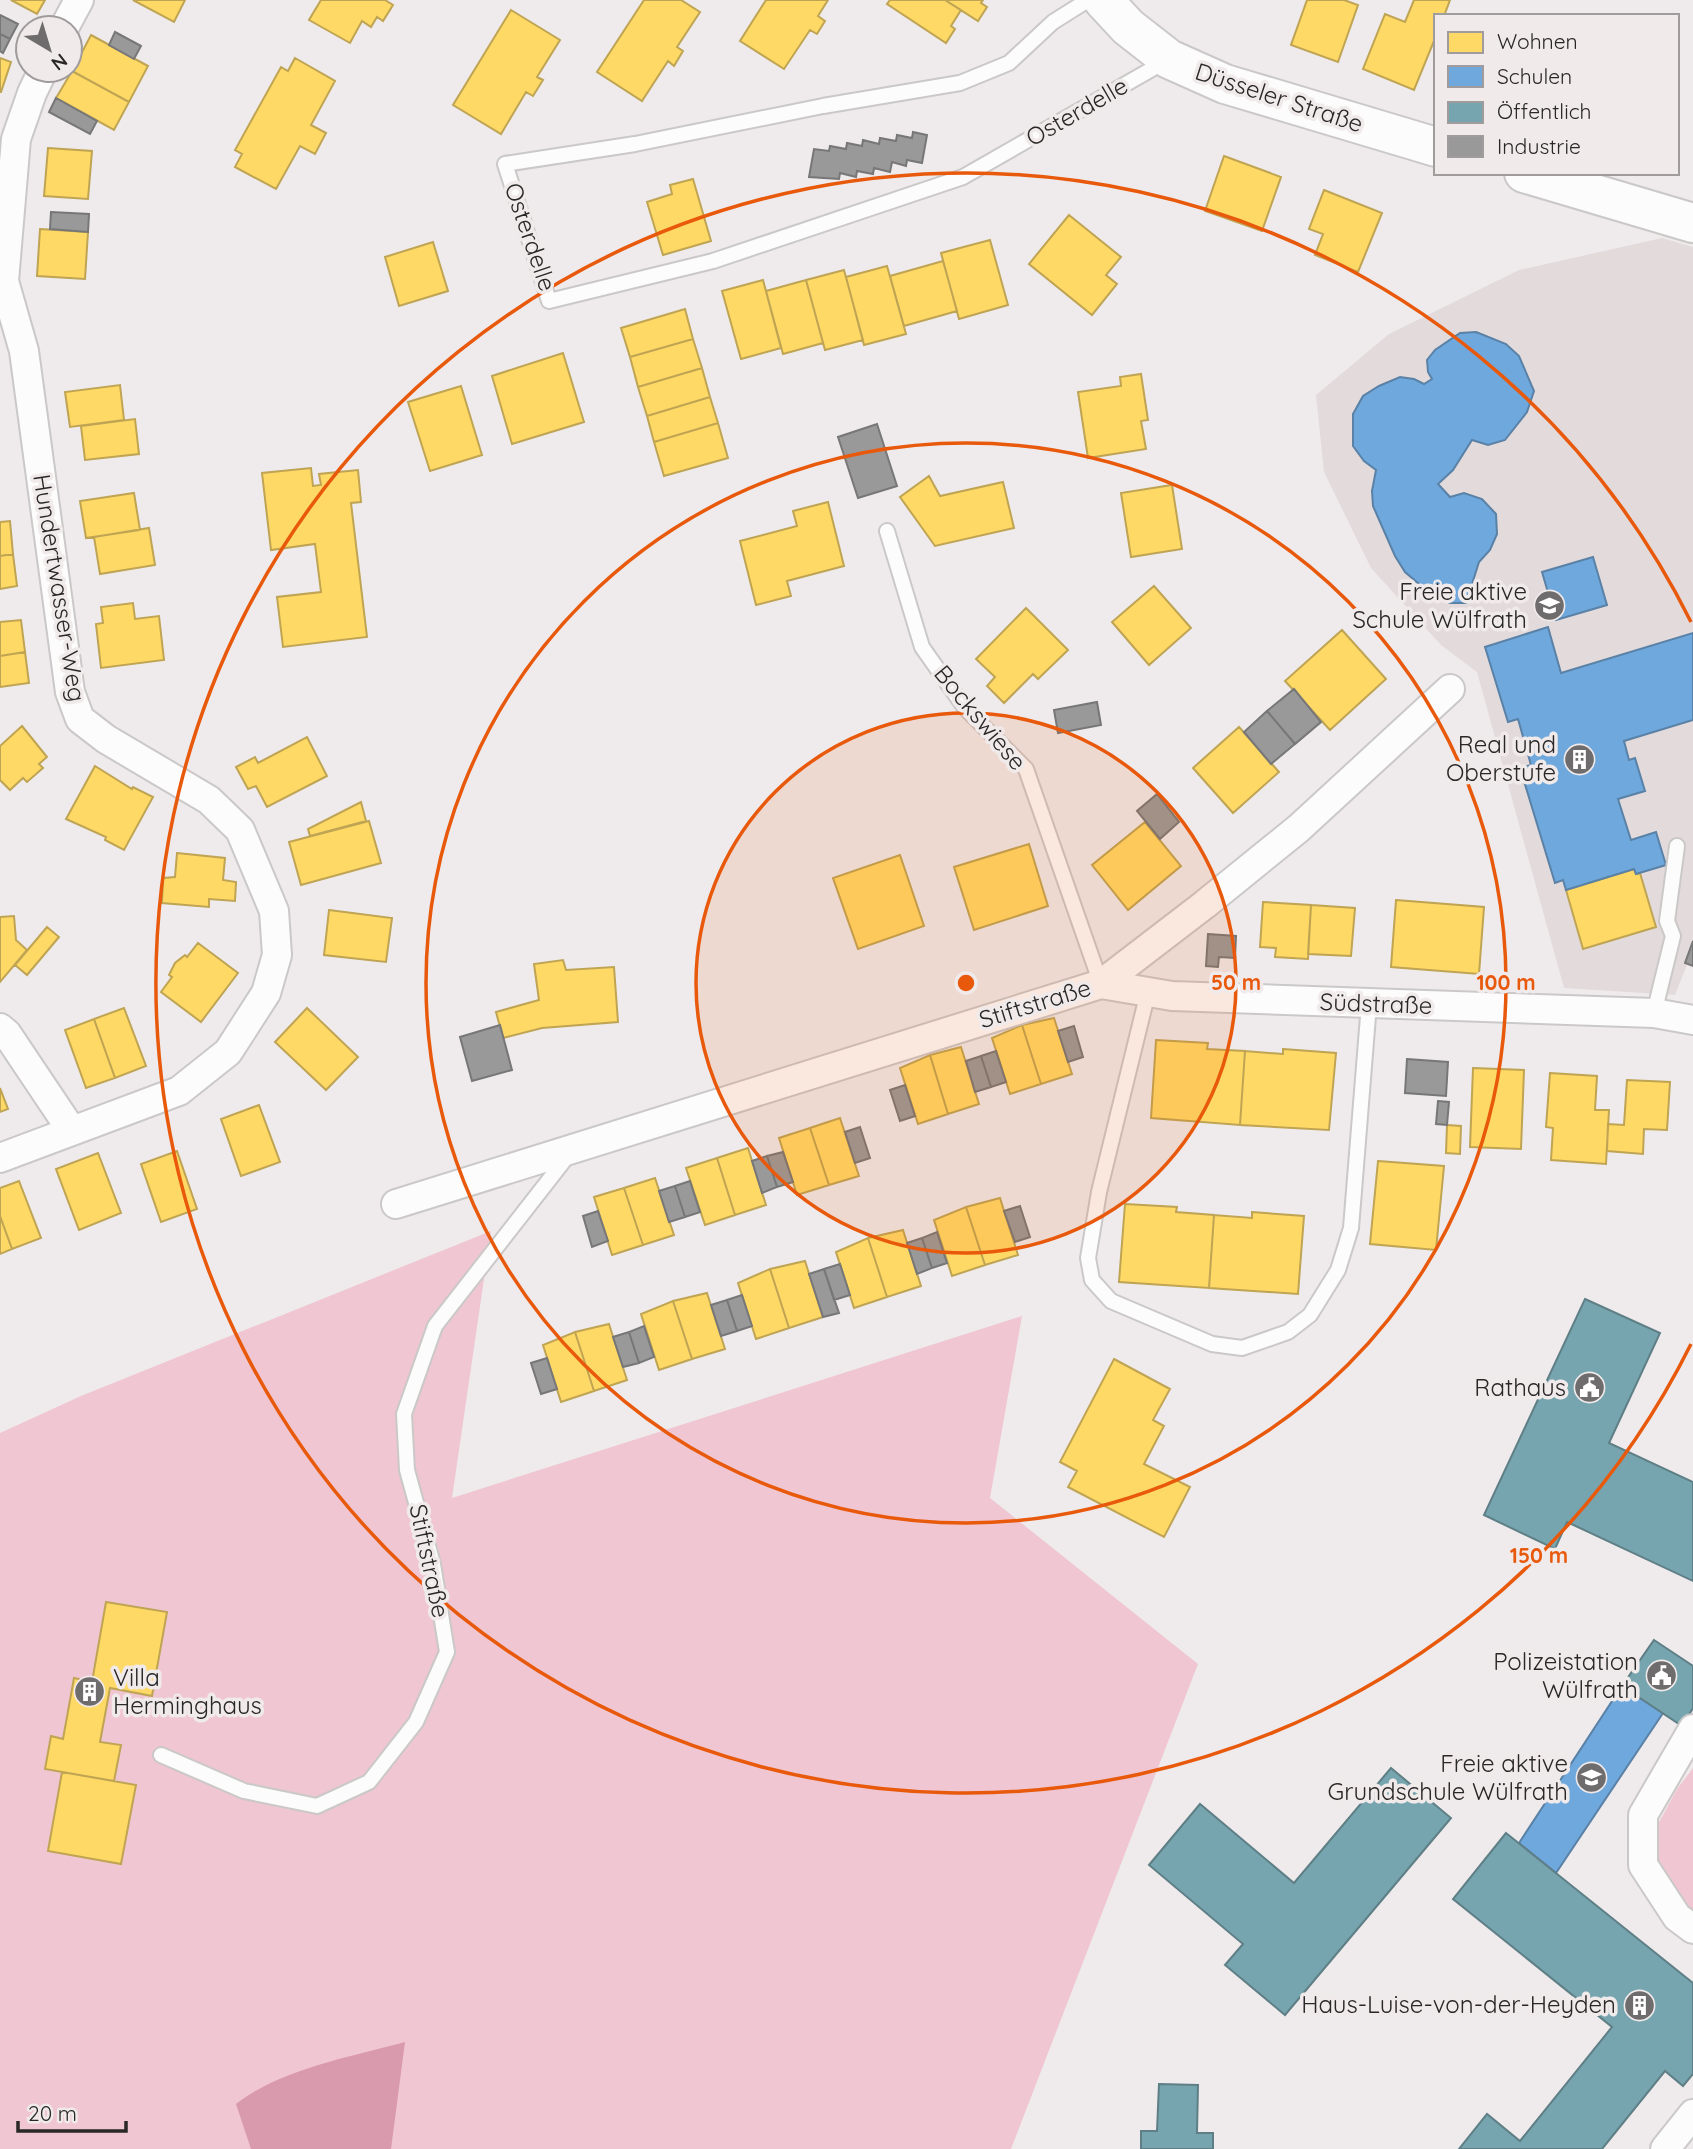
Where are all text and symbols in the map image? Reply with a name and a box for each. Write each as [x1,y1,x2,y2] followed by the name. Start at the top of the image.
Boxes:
[14,14,84,84] north arrow
[1434,14,1679,175] legend
[1497,28,1578,54] text: Wohnen
[47,49,72,76] text: N
[1192,56,1367,138] street label: Düsseler Straße
[1497,63,1572,89] text: Schulen
[1020,70,1133,152] street label: Osterdelle
[1497,98,1591,124] text: Öffentlich
[1497,133,1581,159] text: Industrie
[498,179,563,295] street label: Osterdelle
[27,472,93,704] street label: Hundertwasser-Weg
[1352,576,1527,634] place label: Freie aktive Schule Wülfrath
[1533,589,1567,623] school or university icon: Freie aktive Schule Wülfrath
[928,659,1033,776] street label: Bockswiese
[1446,729,1556,787] place label: Real und Oberstufe
[1562,742,1596,776] building icon: Real und Oberstufe
[1211,969,1261,995] text: 50 m
[1476,969,1536,995] text: 100 m
[954,971,978,995] centre of rings
[975,972,1094,1034] street label: Stiftstraße
[1319,986,1433,1020] street label: Südstraße
[1572,1371,1606,1405] public building icon: Rathaus
[1474,1372,1566,1402] place label: Rathaus
[403,1501,457,1620] street label: Stiftstraße
[1510,1542,1568,1568] text: 150 m
[1493,1646,1638,1704] place label: Polizeistation Wülfrath
[1644,1659,1678,1693] public building icon: Polizeistation Wülfrath
[113,1662,262,1720] place label: Villa Herminghaus
[73,1675,107,1709] building icon: Villa Herminghaus
[1328,1748,1568,1806] place label: Freie aktive Grundschule Wülfrath
[1574,1761,1608,1795] school or university icon: Freie aktive Grundschule Wülfrath
[1622,1988,1656,2022] building icon: Haus-Luise-von-der-Heyden
[1301,1989,1616,2019] place label: Haus-Luise-von-der-Heyden
[18,2090,126,2134] scale bar
[28,2100,77,2126] text: 20 m

